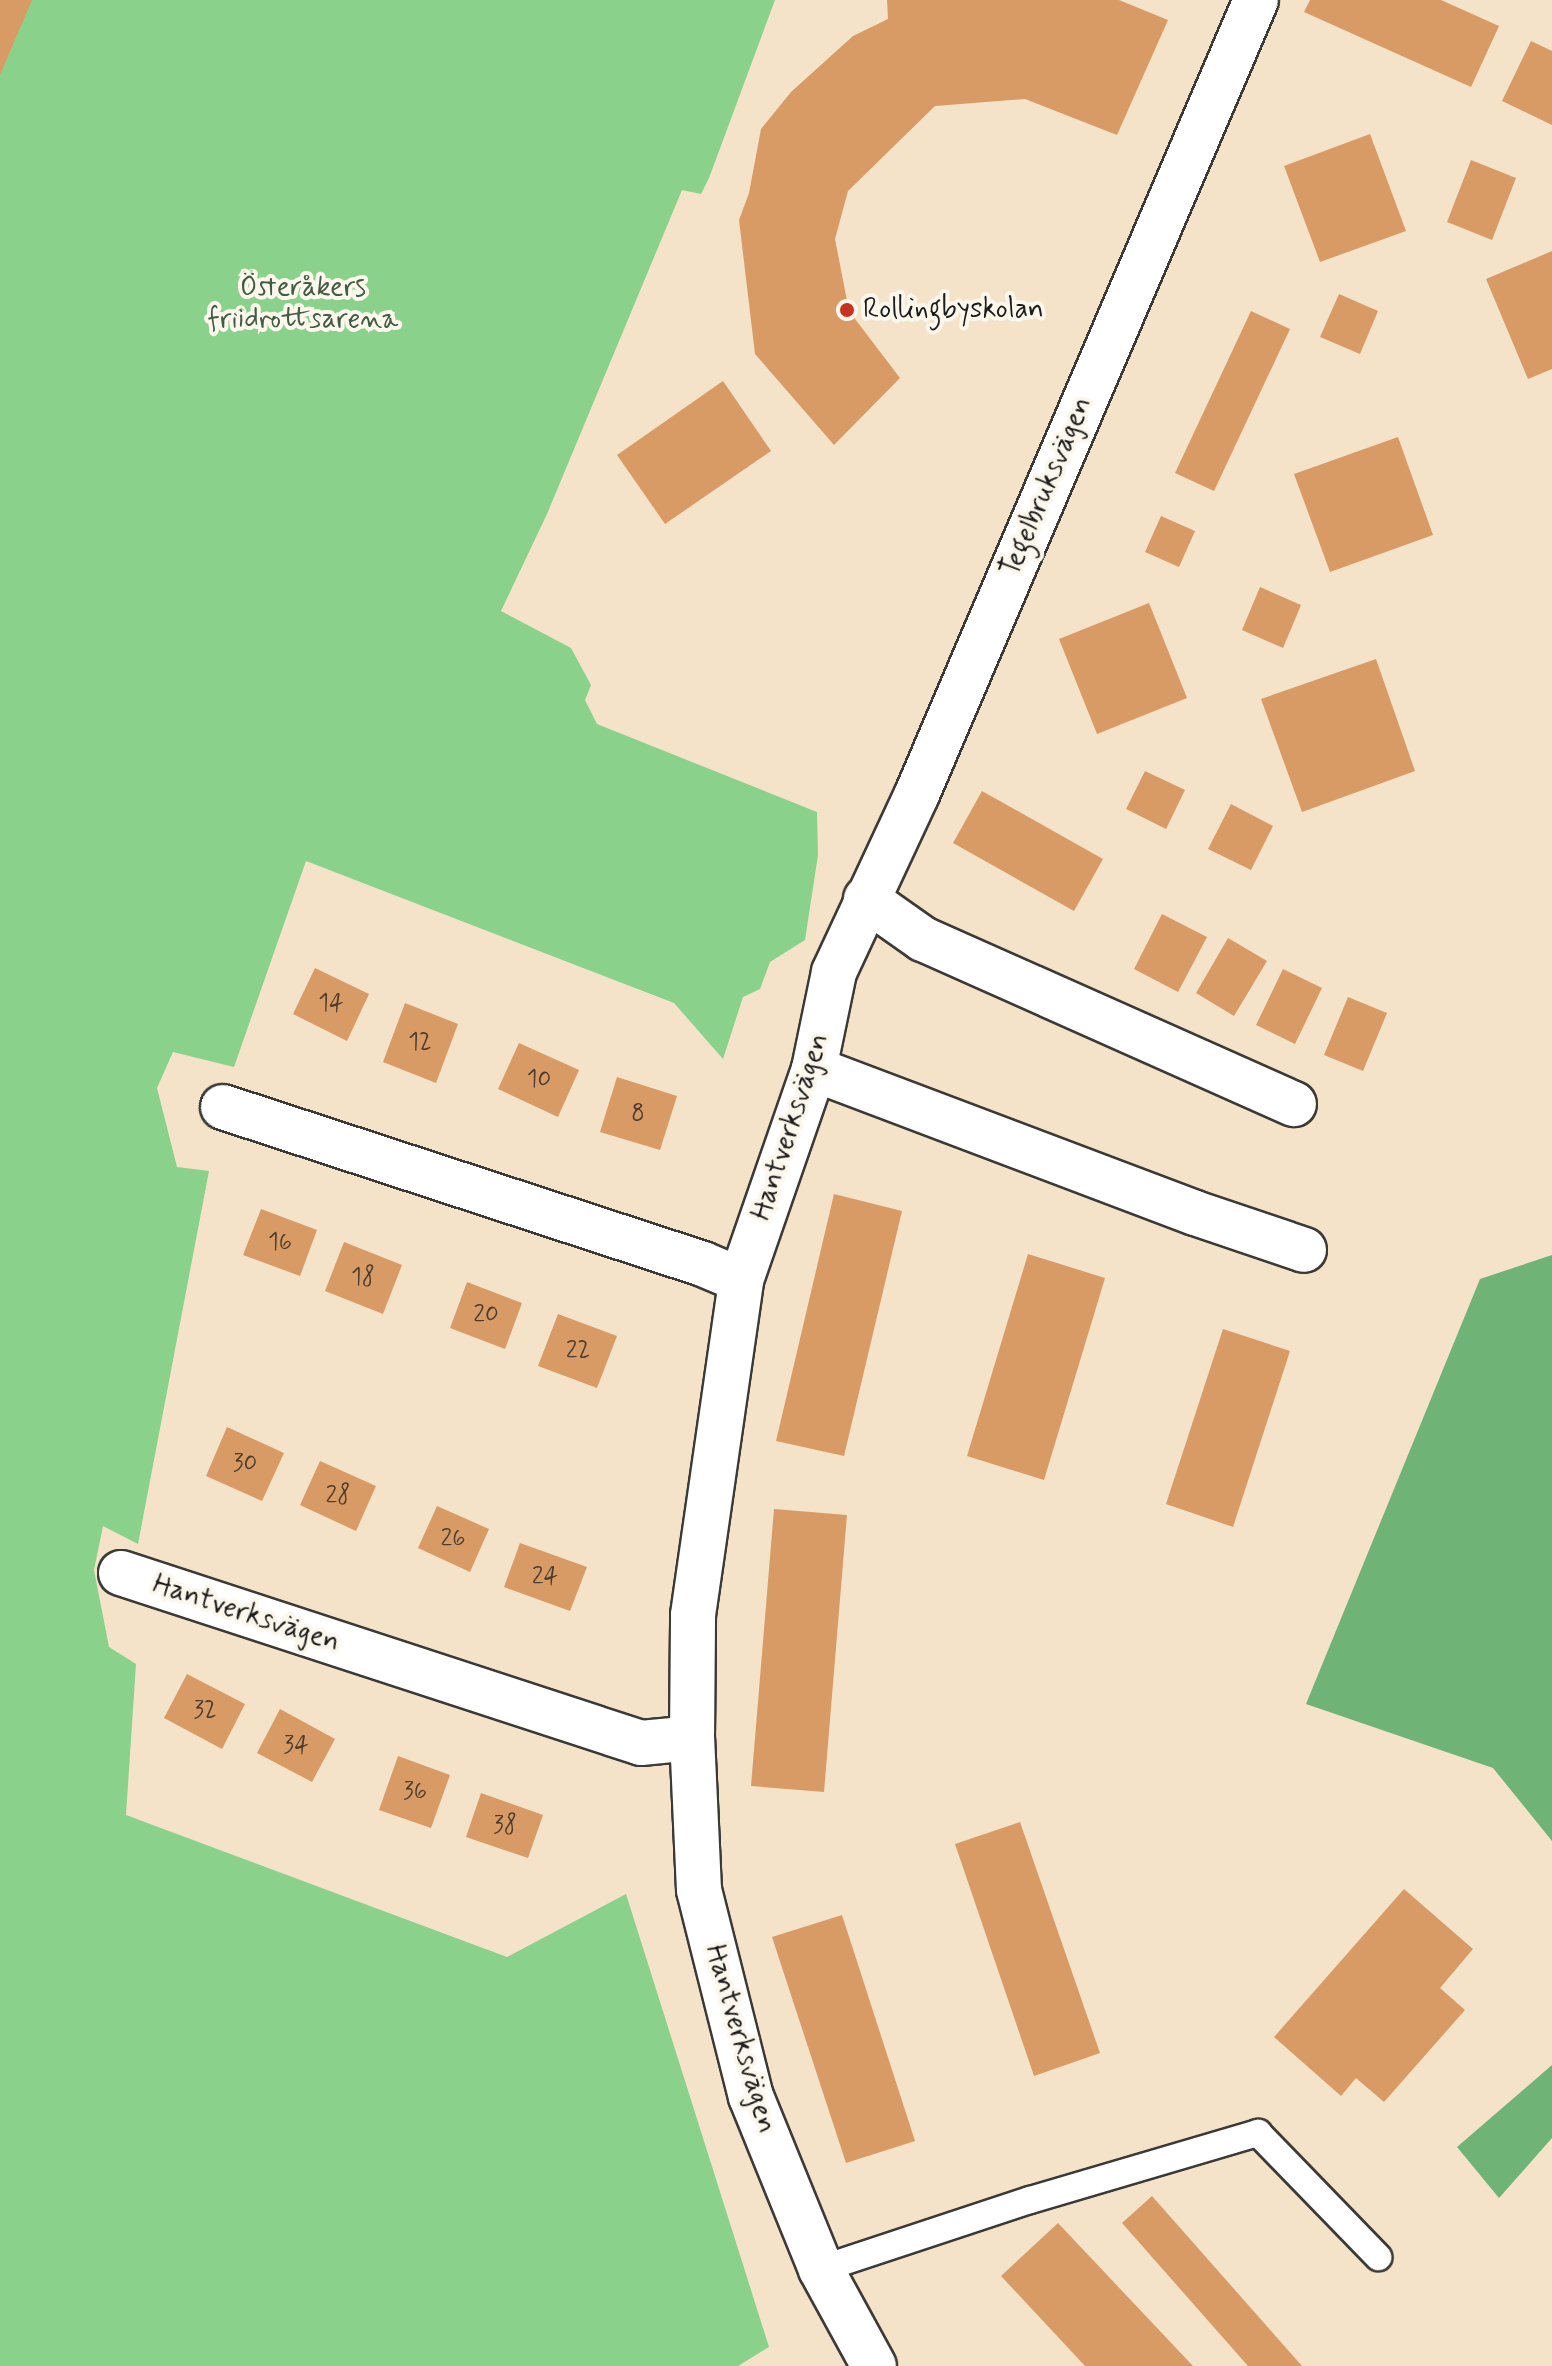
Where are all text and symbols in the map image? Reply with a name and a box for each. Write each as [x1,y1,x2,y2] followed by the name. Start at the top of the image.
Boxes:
[208,271,398,337] park label: Österåkers friidrottsarena
[863,293,1044,327] place label: Rollingbyskolan
[838,301,856,319] marker: Rollingbyskolan
[994,392,1100,582] street label: Tegelbruksvägen
[318,990,344,1018] house number: 14
[408,1029,432,1057] house number: 12
[745,1029,837,1225] street label: Hantverksvägen
[527,1066,551,1094] house number: 10
[631,1100,645,1128] house number: 8
[268,1229,292,1257] house number: 16
[351,1264,375,1292] house number: 18
[473,1301,499,1329] house number: 20
[566,1337,590,1365] house number: 22
[233,1450,257,1478] house number: 30
[326,1482,350,1510] house number: 28
[440,1525,466,1553] house number: 26
[532,1563,558,1591] house number: 24
[148,1568,344,1660] street label: Hantverksvägen
[193,1697,217,1725] house number: 32
[283,1732,309,1760] house number: 34
[403,1778,427,1806] house number: 36
[493,1812,517,1840] house number: 38
[697,1941,783,2137] street label: Hantverksvägen

